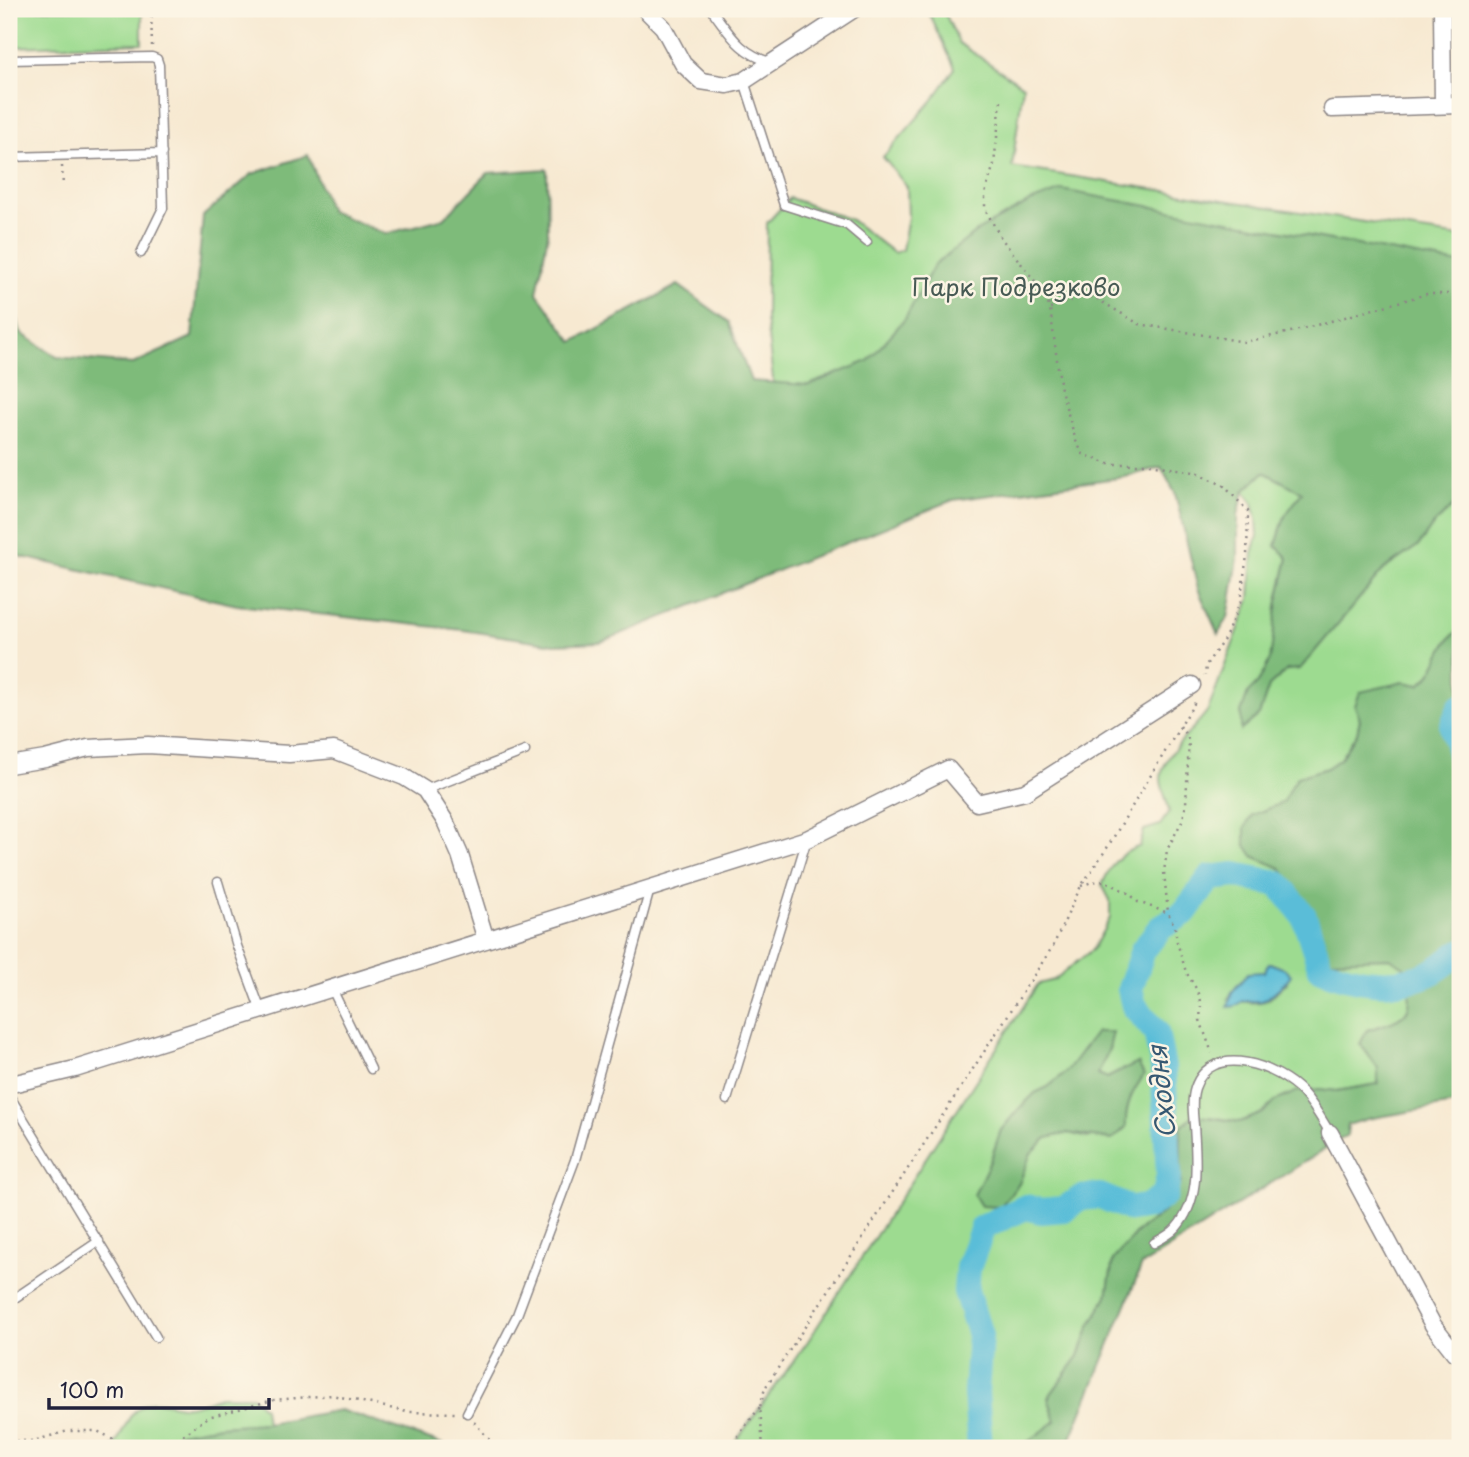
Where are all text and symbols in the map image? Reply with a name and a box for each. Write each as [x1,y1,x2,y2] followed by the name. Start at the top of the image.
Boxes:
[911,268,1121,304] park label: Парк Подрезково
[1136,1042,1185,1141] water label: Сходня
[49,1366,270,1410] scale bar
[60,1373,124,1405] text: 100 m

